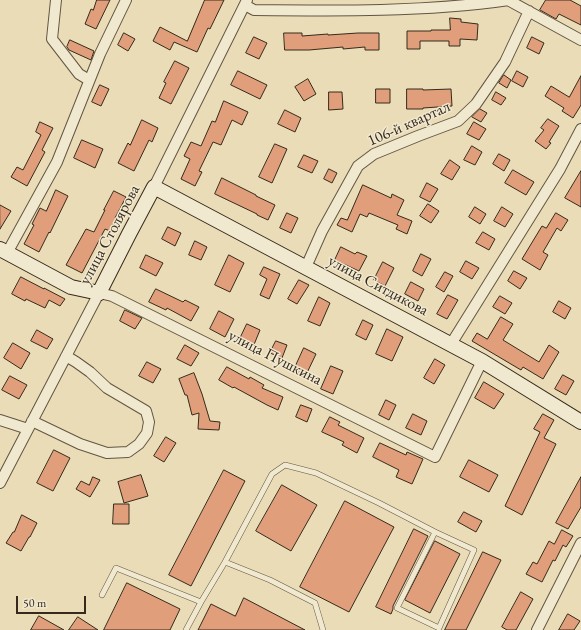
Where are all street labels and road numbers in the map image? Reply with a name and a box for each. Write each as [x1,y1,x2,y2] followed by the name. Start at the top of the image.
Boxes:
[365,97,453,151] street label: 106-й квартал
[76,182,144,288] street label: улица Столярова
[325,252,431,320] street label: улица Ситдикова
[225,326,325,390] street label: улица Пушкина

